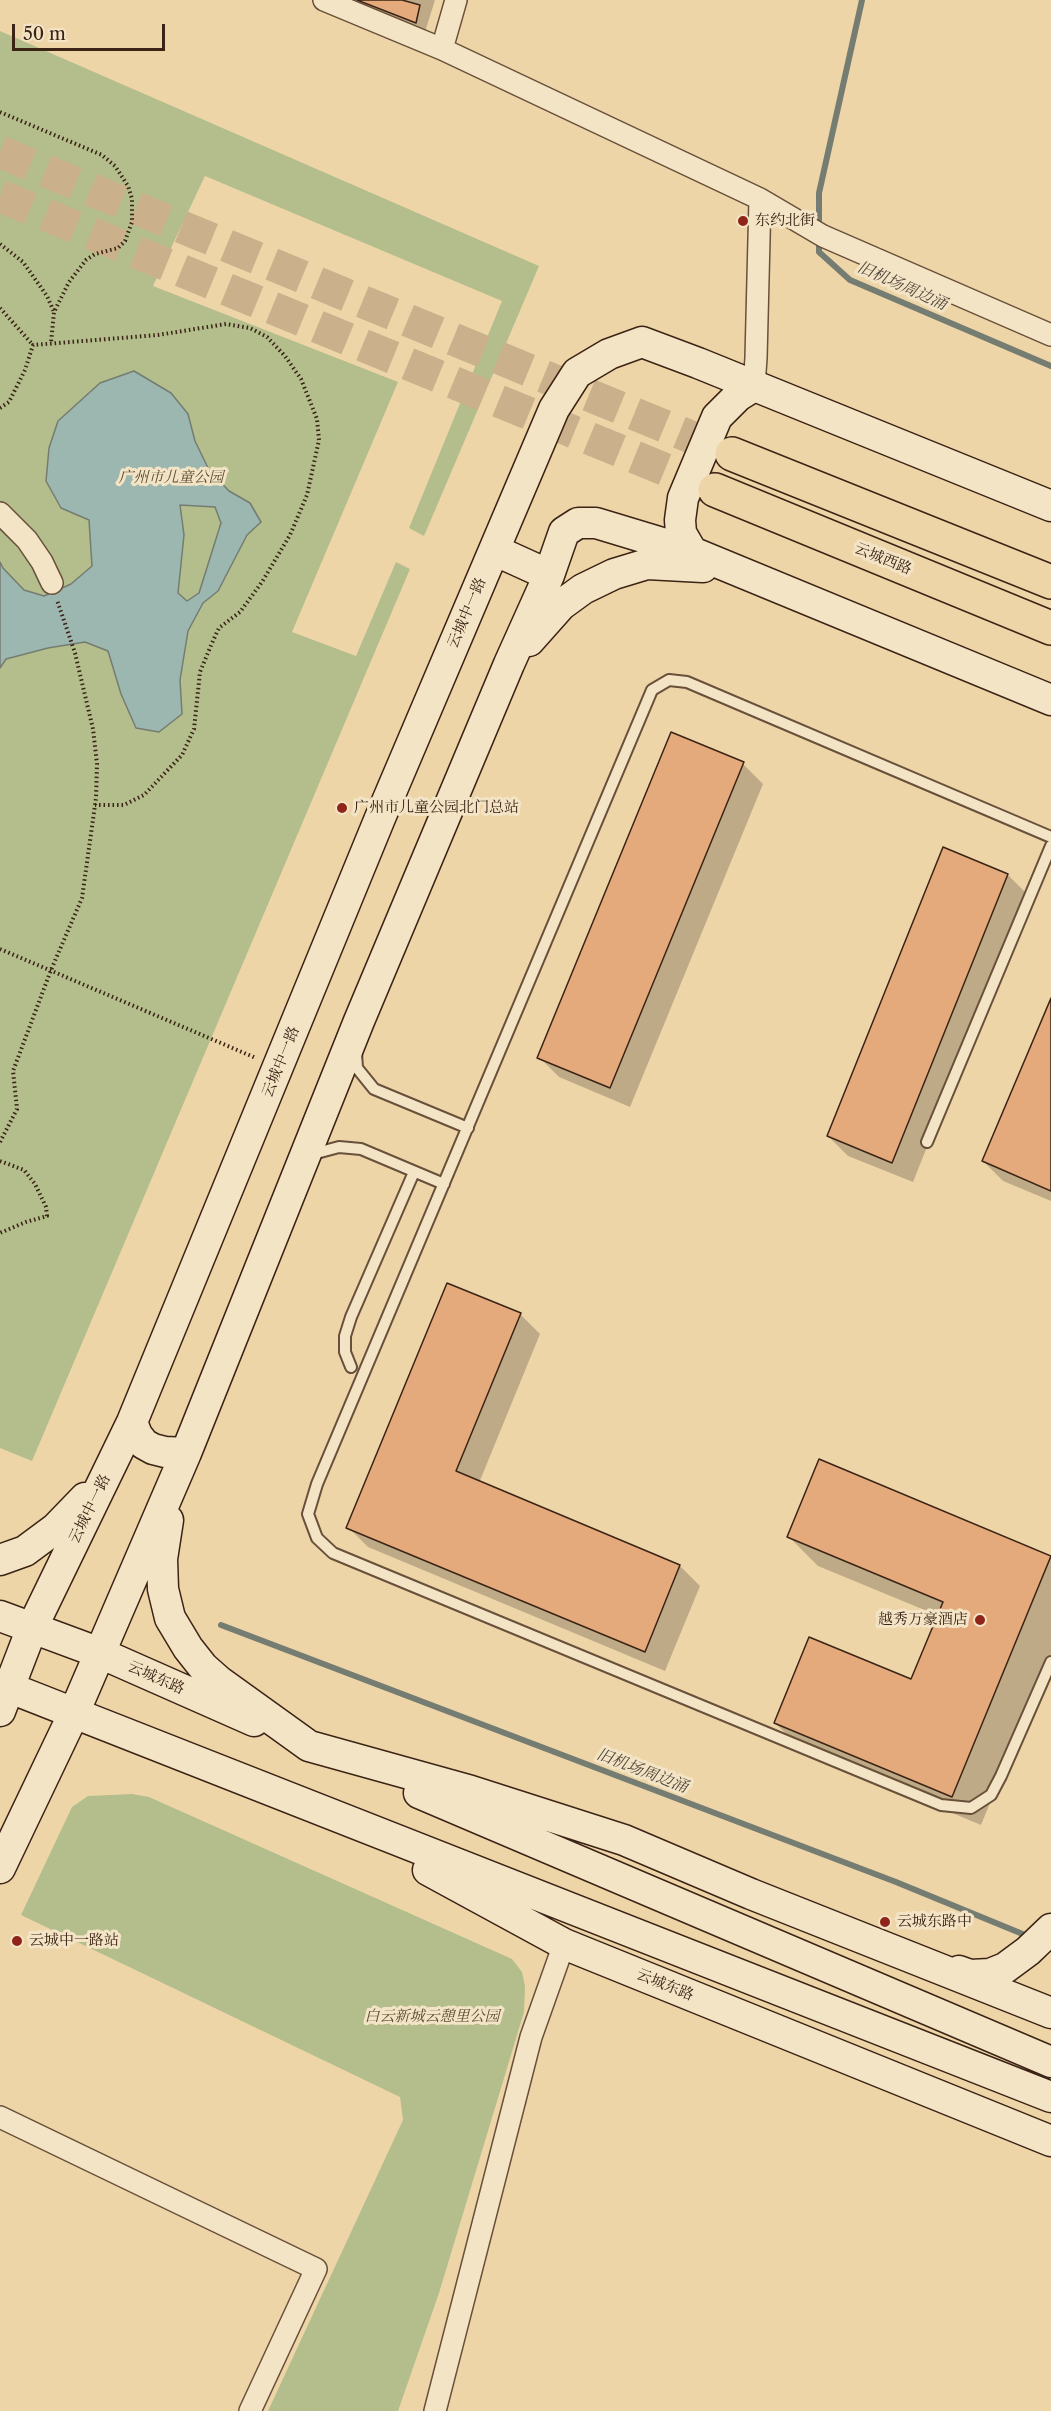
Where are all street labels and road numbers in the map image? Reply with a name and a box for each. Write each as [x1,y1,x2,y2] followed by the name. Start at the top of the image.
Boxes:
[852,539,914,579] street label: 云城西路
[444,575,490,651] street label: 云城中一路
[259,1024,303,1100] street label: 云城中一路
[65,1471,115,1547] street label: 云城中一路
[125,1658,187,1698] street label: 云城东路
[634,1965,696,2005] street label: 云城东路

